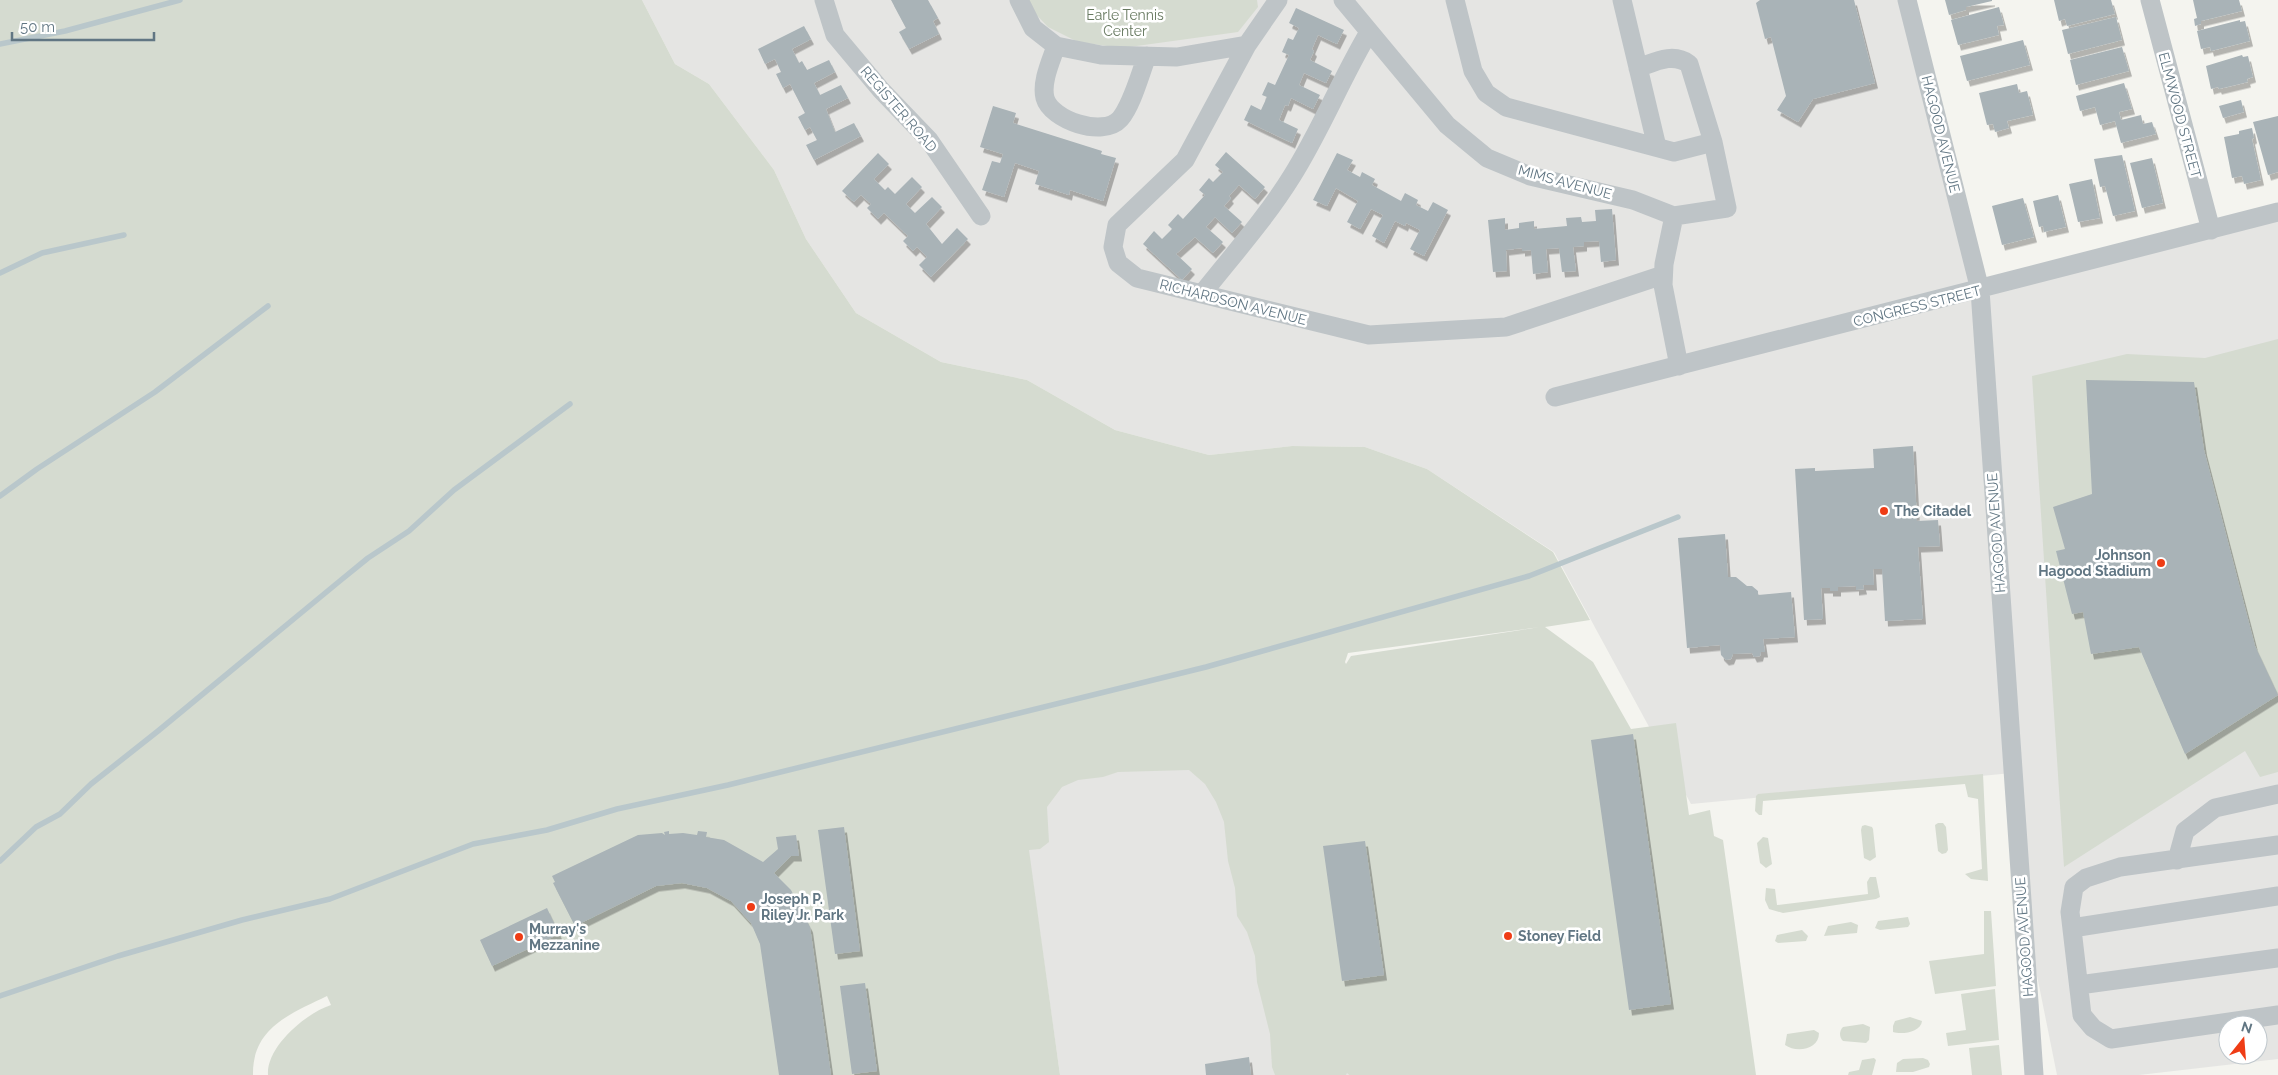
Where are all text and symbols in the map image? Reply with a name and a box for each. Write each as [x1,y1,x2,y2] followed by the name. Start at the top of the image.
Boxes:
[1086,7,1164,39] park label: Earle Tennis Center
[12,10,155,42] scale bar
[20,18,55,36] text: 50 m
[2155,50,2205,180] street label: ELMWOOD STREET
[858,63,940,155] street label: REGISTER ROAD
[1919,74,1963,194] street label: HAGOOD AVENUE
[1516,162,1614,202] street label: MIMS AVENUE
[1158,276,1308,328] street label: RICHARDSON AVENUE
[1852,282,1983,330] street label: CONGRESS STREET
[1984,472,2008,594] street label: HAGOOD AVENUE
[1894,503,1972,519] place label: The Citadel
[1878,505,1890,517] marker: The Citadel
[2038,547,2151,579] place label: Johnson Hagood Stadium
[2155,557,2167,569] marker: Johnson Hagood Stadium
[2012,876,2036,998] street label: HAGOOD AVENUE
[761,891,844,923] place label: Joseph P. Riley Jr. Park
[745,901,757,913] marker: Joseph P. Riley Jr. Park
[529,921,601,953] place label: Murray's Mezzanine
[1518,928,1601,944] place label: Stoney Field
[1502,930,1514,942] marker: Stoney Field
[513,931,525,943] marker: Murray's Mezzanine
[2218,1015,2268,1065] north arrow
[2239,1018,2254,1037] text: N

